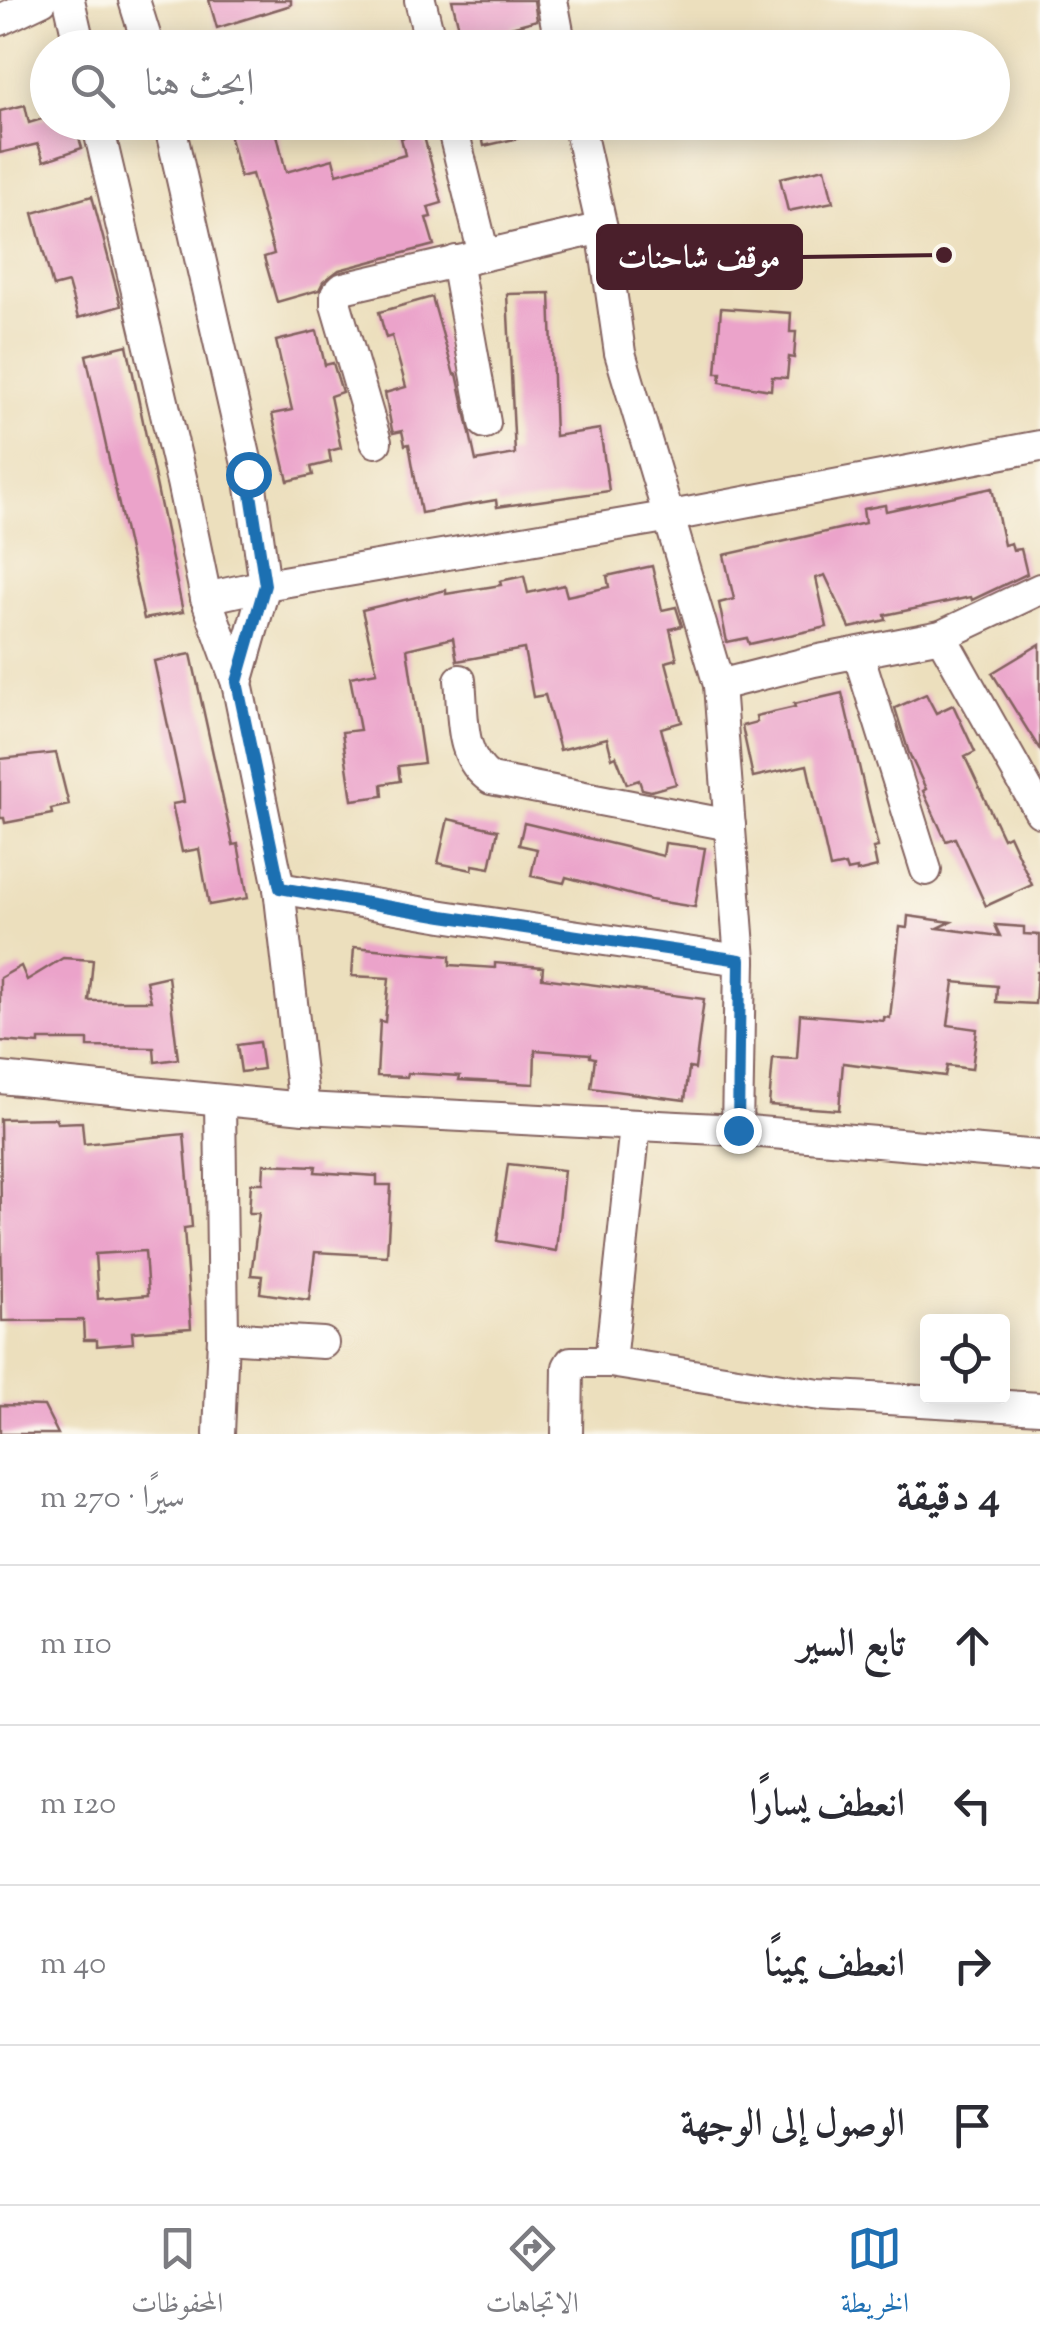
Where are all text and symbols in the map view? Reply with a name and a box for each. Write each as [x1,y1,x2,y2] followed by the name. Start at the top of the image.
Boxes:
[30,30,1010,140] search box
[65,58,120,113] icon: search
[145,59,254,113] text: ابحث هنا
[598,226,801,288] callout: موقف شاحنات
[617,237,781,283] text: موقف شاحنات
[226,452,272,498] route start
[716,1108,762,1154] route end
[920,1314,1010,1404] map controls
[920,1314,1010,1404] button: locate
[897,1469,1000,1529] text: 4 دقيقة
[40,1476,185,1522] text: سيرًا · 270 m
[945,1618,1000,1673] icon: ahead
[798,1619,905,1673] text: تابع السير
[40,1622,112,1668] text: 110 m
[945,1778,1000,1833] icon: left
[749,1779,905,1833] text: انعطف يسارًا
[40,1782,116,1828] text: 120 m
[945,1938,1000,1993] icon: right
[765,1939,905,1993] text: انعطف يمينًا
[40,1942,106,1988] text: 40 m
[945,2098,1000,2153] icon: arrive
[681,2099,905,2153] text: الوصول إلى الوجهة
[131,2221,223,2330] tab: المحفوظات
[485,2221,579,2330] tab: الاتجاهات
[841,2221,909,2330] tab: الخريطة

